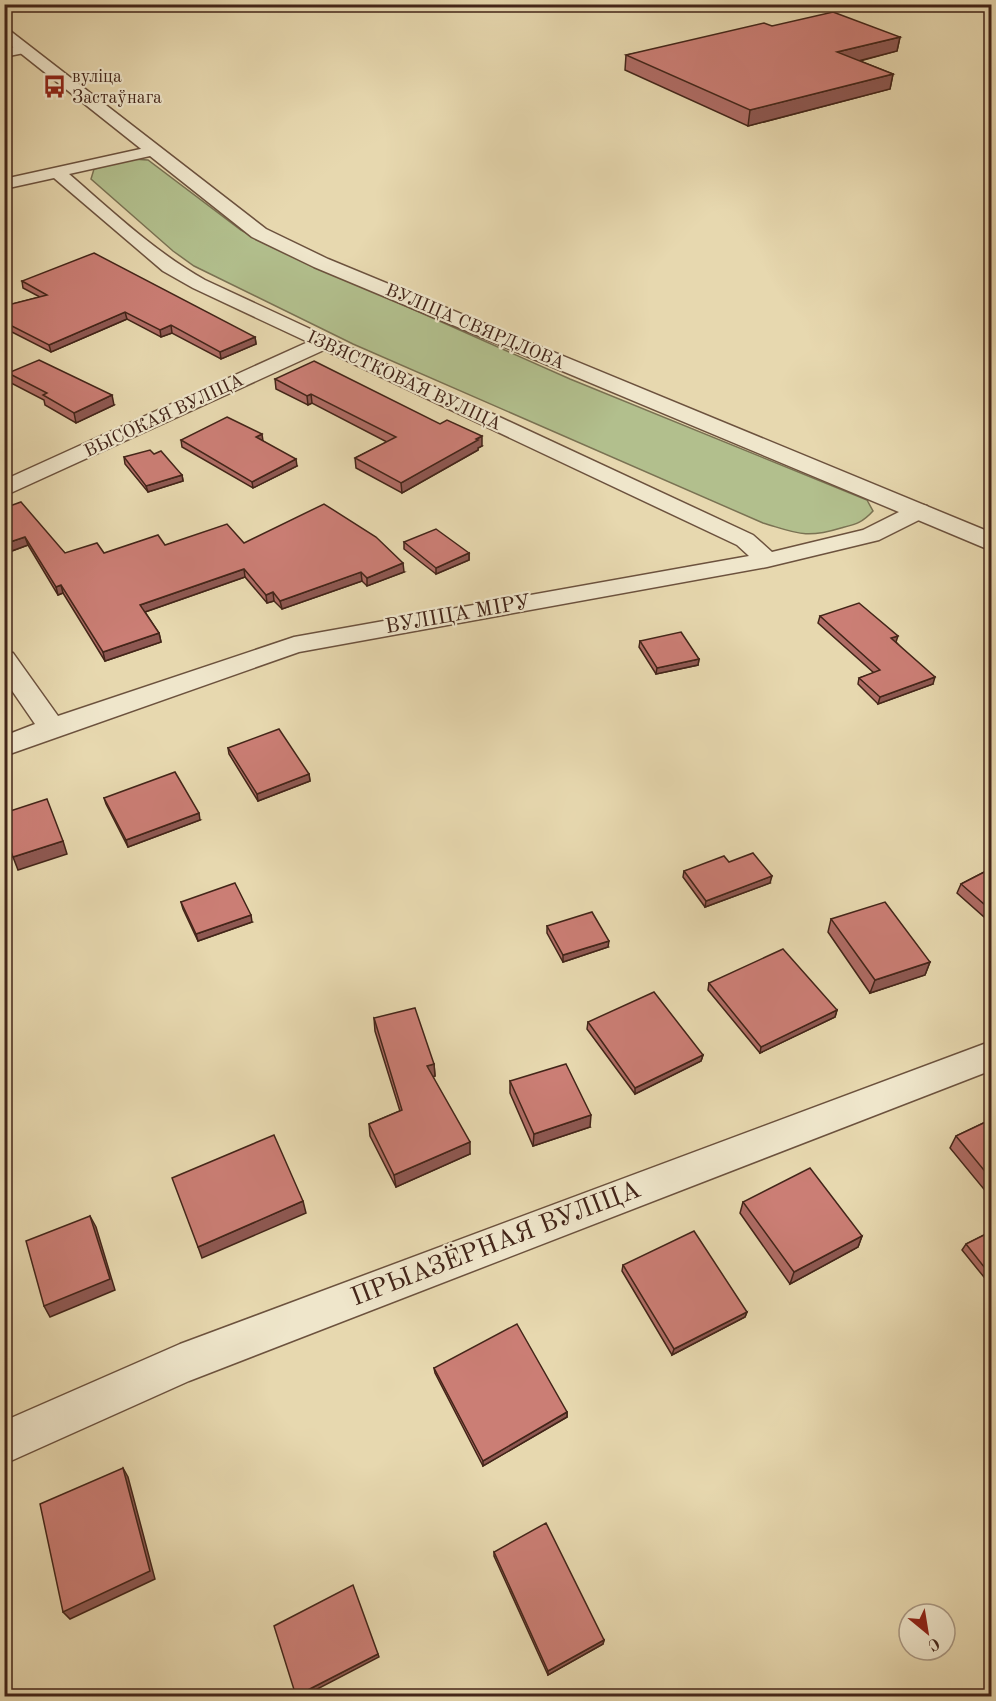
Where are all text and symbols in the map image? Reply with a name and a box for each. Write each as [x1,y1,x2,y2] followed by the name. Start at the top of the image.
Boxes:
[72,68,162,107] place label: вуліца Застаўнага
[41,74,67,100] bus stop icon: вуліца Застаўнага
[383,281,567,373] street label: ВУЛІЦА СВЯРДЛОВА
[304,328,504,434] street label: ІЗВЯСТКОВАЯ ВУЛІЦА
[82,371,247,461] street label: ВЫСОКАЯ ВУЛІЦА
[384,592,532,638] street label: ВУЛІЦА МІРУ
[346,1174,645,1311] street label: ПРЫАЗЁРНАЯ ВУЛІЦА
[897,1602,957,1662] north arrow
[925,1634,942,1653] text: С

